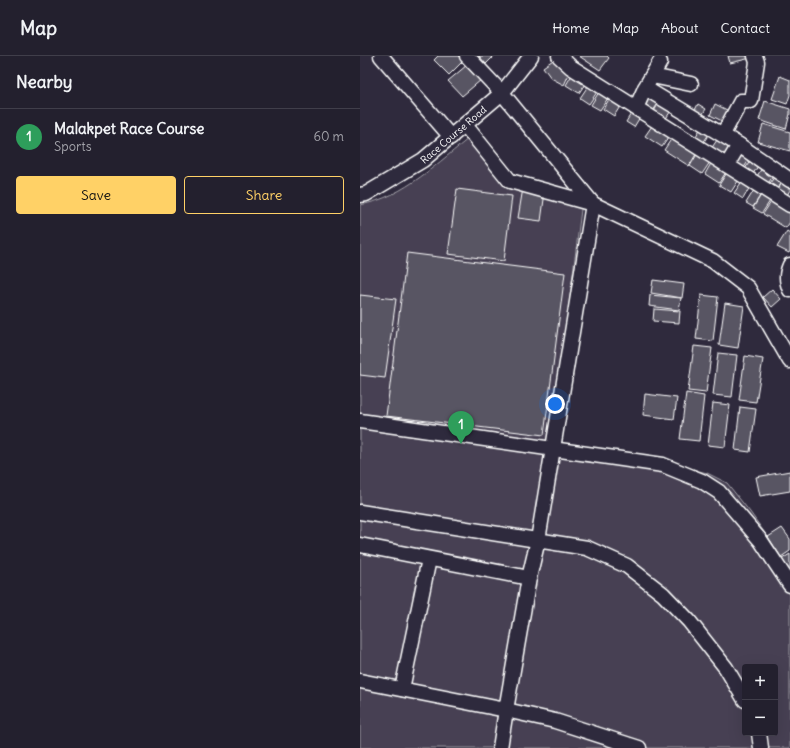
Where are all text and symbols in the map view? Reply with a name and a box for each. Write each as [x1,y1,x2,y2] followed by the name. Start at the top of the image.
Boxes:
[20,16,57,40] text: Map
[552,19,590,37] text: Home
[612,19,639,37] text: Map
[661,19,699,37] text: About
[721,19,770,37] text: Contact
[16,71,72,93] text: Nearby
[417,103,489,166] street label: Race Course Road
[54,119,204,138] text: Malakpet Race Course
[26,128,32,145] text: 1
[313,128,344,145] text: 60 m
[54,138,92,155] text: Sports
[16,176,176,214] button: Save
[184,176,344,214] button: Share
[545,394,565,414] your location
[448,411,474,444] pin: 1
[742,664,778,736] map controls
[742,664,778,700] button: +
[742,700,778,736] button: −

